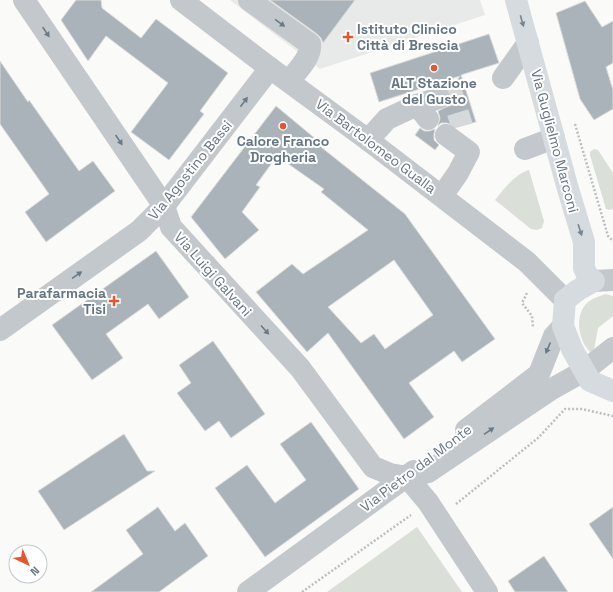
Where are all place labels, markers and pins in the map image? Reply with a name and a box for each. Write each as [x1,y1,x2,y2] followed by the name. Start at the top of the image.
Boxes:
[357,20,459,54] place label: Istituto Clinico Città di Brescia
[342,31,354,43] marker: Istituto Clinico Città di Brescia
[429,63,439,73] marker: ALT Stazione del Gusto
[391,74,477,108] place label: ALT Stazione del Gusto
[278,121,288,131] marker: Calore Franco Drogheria
[237,132,329,166] place label: Calore Franco Drogheria
[17,284,106,318] place label: Parafarmacia Tisi
[109,296,119,306] marker: Parafarmacia Tisi

